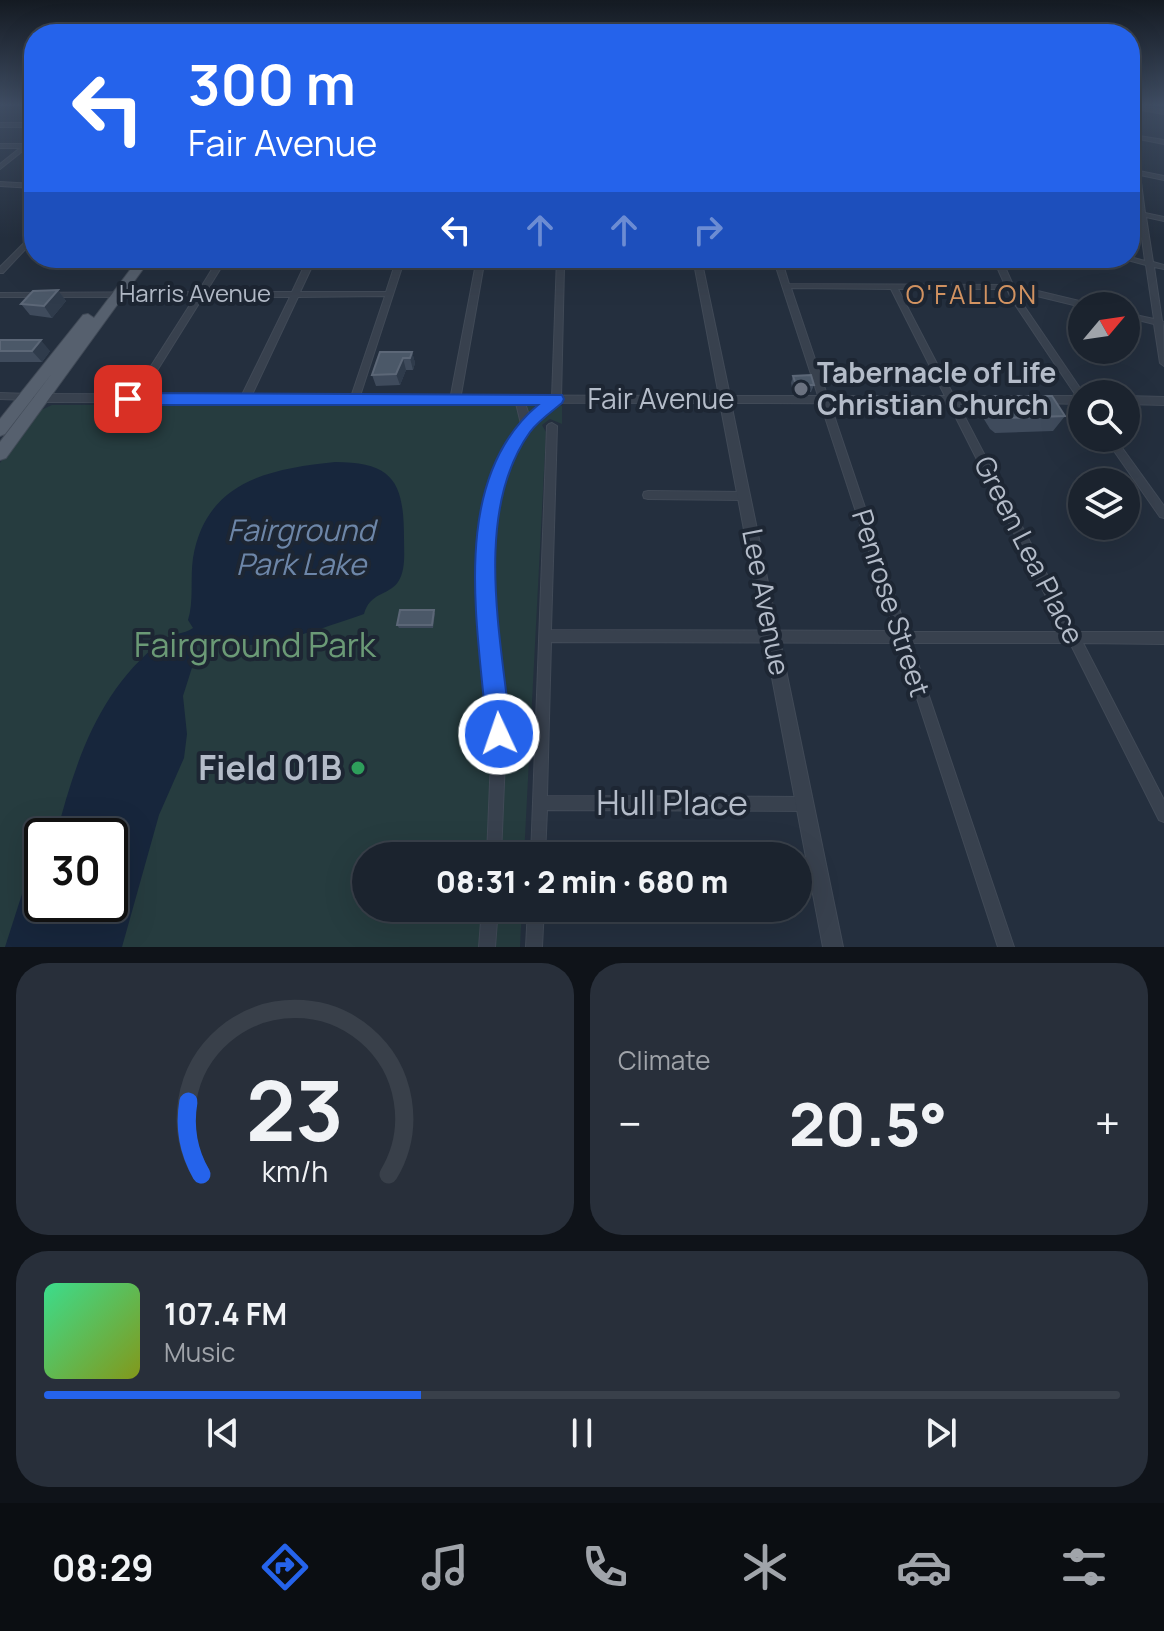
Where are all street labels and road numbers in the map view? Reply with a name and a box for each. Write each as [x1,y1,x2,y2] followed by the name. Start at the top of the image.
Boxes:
[119,276,271,309] street label: Harris Avenue
[587,379,735,417] street label: Fair Avenue
[966,449,1094,650] street label: Green Lea Place
[844,504,940,701] street label: Penrose Street
[734,525,800,678] street label: Lee Avenue
[596,779,748,825] street label: Hull Place

